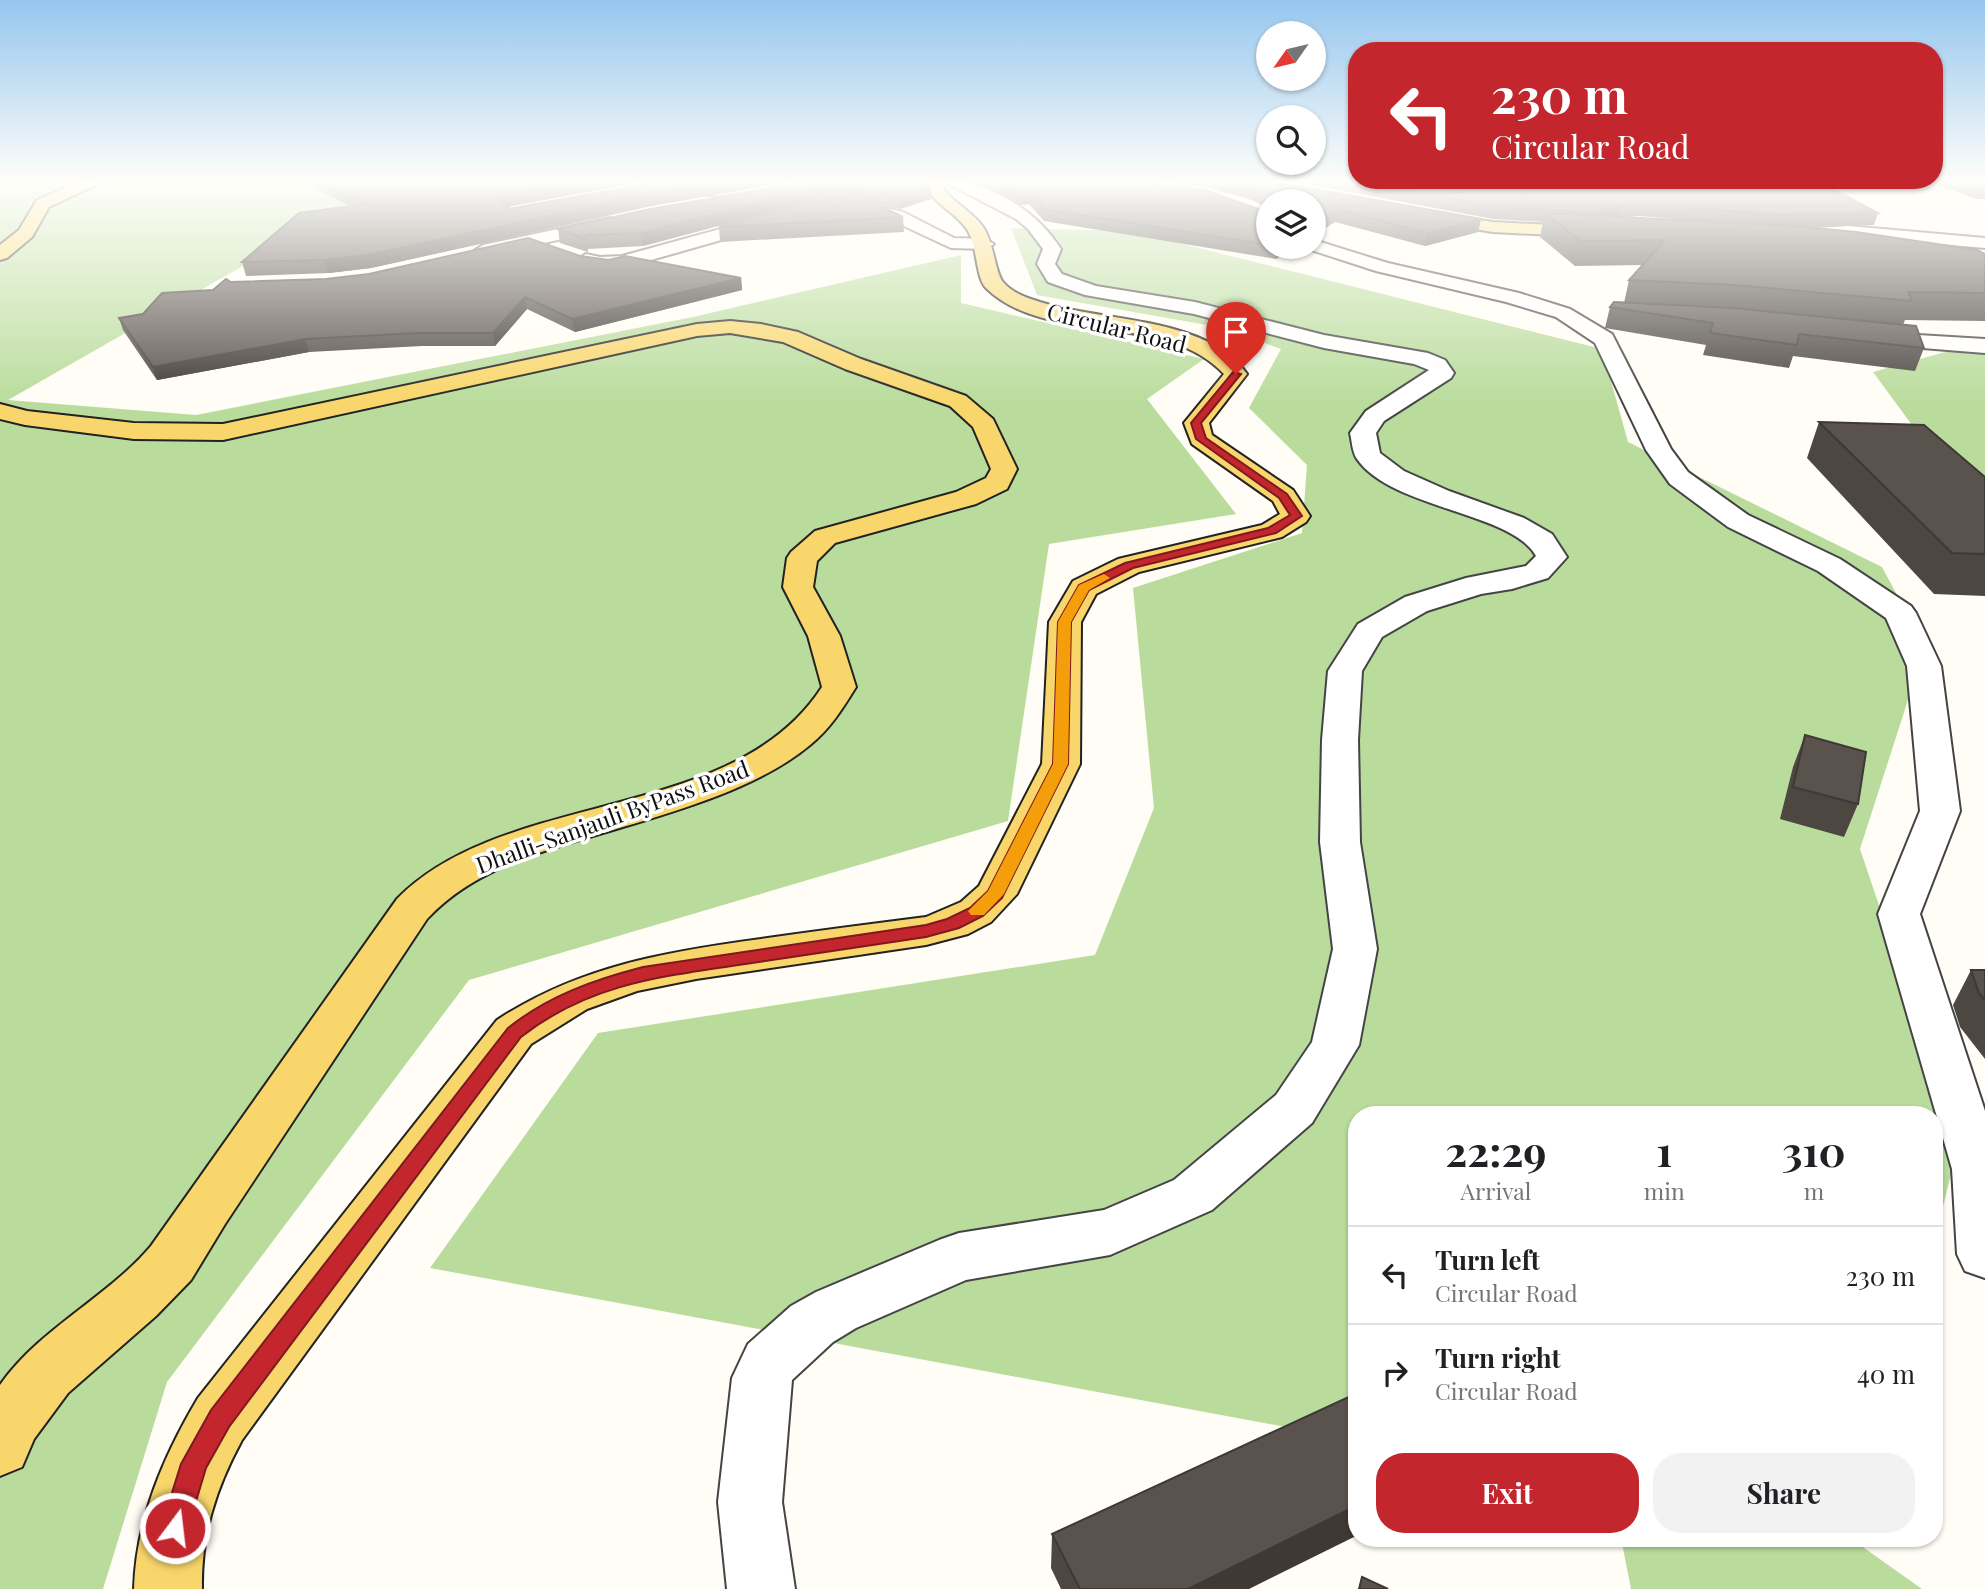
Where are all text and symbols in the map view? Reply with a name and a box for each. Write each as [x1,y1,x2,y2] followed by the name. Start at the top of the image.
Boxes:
[1256,21,1326,91] north arrow
[1256,21,1326,259] map controls
[1491,61,1628,126] text: 230 m
[1376,70,1467,161] icon: left
[1256,105,1326,175] button: search
[1491,124,1690,167] text: Circular Road
[1256,189,1326,259] button: layers
[1044,295,1190,359] street label: Circular Road
[1206,302,1266,374] pin
[1217,313,1255,351] icon: arrive
[471,752,753,880] street label: Dhalli-Sanjauli ByPass Road
[1445,1122,1547,1178] text: 22:29
[1656,1122,1672,1178] text: 1
[1782,1122,1846,1178] text: 310
[1461,1175,1531,1206] text: Arrival
[1644,1175,1685,1206] text: min
[1804,1175,1824,1206] text: m
[1435,1242,1540,1277] text: Turn left
[1376,1256,1414,1294] icon: left
[1846,1258,1915,1293] text: 230 m
[1435,1277,1578,1308] text: Circular Road
[1435,1340,1561,1375] text: Turn right
[1376,1354,1414,1392] icon: right
[1857,1356,1915,1391] text: 40 m
[1435,1375,1578,1406] text: Circular Road
[1376,1453,1639,1533] button: Exit
[1653,1453,1915,1533] button: Share
[138,1491,212,1565] position arrow

